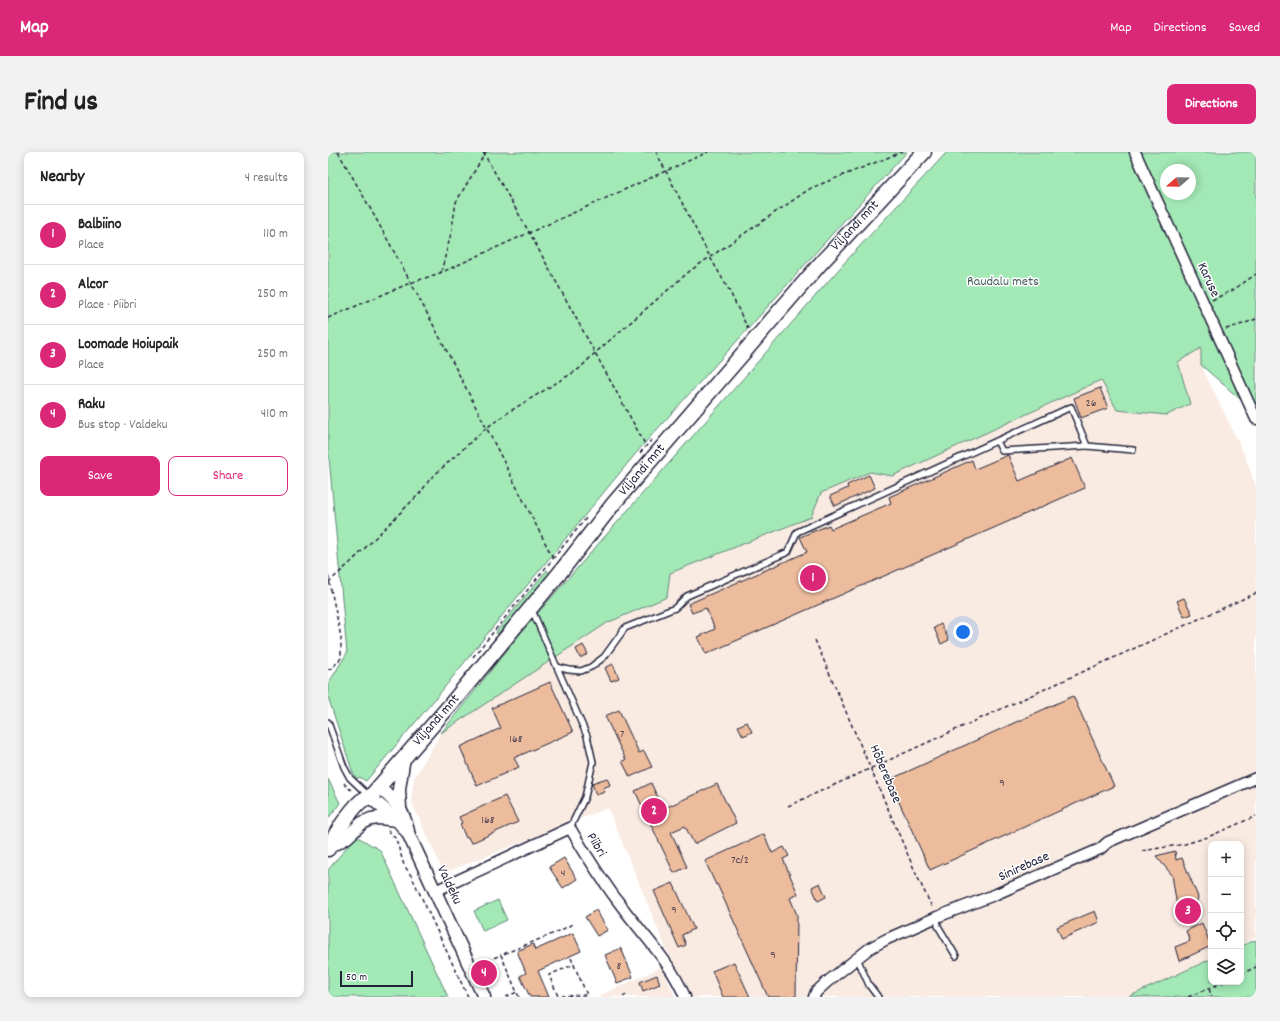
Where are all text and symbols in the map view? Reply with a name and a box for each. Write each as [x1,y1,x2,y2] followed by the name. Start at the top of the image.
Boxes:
[20,15,49,42] text: Map
[1110,18,1132,38] text: Map
[1154,18,1207,38] text: Directions
[1229,18,1260,38] text: Saved
[24,84,98,124] text: Find us
[1167,84,1256,124] button: Directions
[1160,164,1196,200] north arrow
[40,166,84,190] text: Nearby
[245,169,288,188] text: 4 results
[827,196,884,256] street label: Viljandi mnt
[78,214,121,236] text: Balbiino
[52,225,54,244] text: 1
[263,225,288,244] text: 110 m
[78,236,104,255] text: Place
[1191,259,1225,301] street label: Karuse
[967,272,1039,292] park label: Raudalu mets
[78,274,108,296] text: Alcor
[50,285,56,304] text: 2
[257,285,288,304] text: 250 m
[78,296,136,315] text: Place · Piibri
[78,334,178,356] text: Loomade Hoiupaik
[50,345,56,364] text: 3
[257,345,288,364] text: 250 m
[78,356,104,375] text: Place
[78,394,105,416] text: Raku
[1085,395,1097,412] house number: 26
[50,405,56,424] text: 4
[261,405,288,424] text: 410 m
[78,416,167,435] text: Bus stop · Valdeku
[614,440,671,500] street label: Viljandi mnt
[40,456,160,496] button: Save
[168,456,288,496] button: Share
[800,563,826,593] pin: 1
[953,622,973,642] your location
[409,690,465,751] street label: Viljandi mnt
[620,726,625,743] house number: 7
[509,731,523,748] house number: 168
[864,742,906,806] street label: Hõberebase
[999,775,1005,792] house number: 9
[641,796,667,826] pin: 2
[481,812,495,829] house number: 168
[581,829,611,861] street label: Piibri
[1208,841,1244,985] map controls
[1208,841,1244,877] button: +
[995,847,1053,887] street label: Sinirebase
[731,852,749,869] house number: 7c/2
[431,862,467,908] street label: Valdeku
[561,865,566,882] house number: 4
[1208,877,1244,913] button: −
[1175,896,1201,926] pin: 3
[671,902,677,919] house number: 9
[1208,913,1244,949] button: locate
[770,947,776,964] house number: 9
[1208,949,1244,985] button: layers
[471,958,497,988] pin: 4
[617,958,622,975] house number: 8
[340,969,413,988] scale bar
[346,970,367,986] text: 50 m

